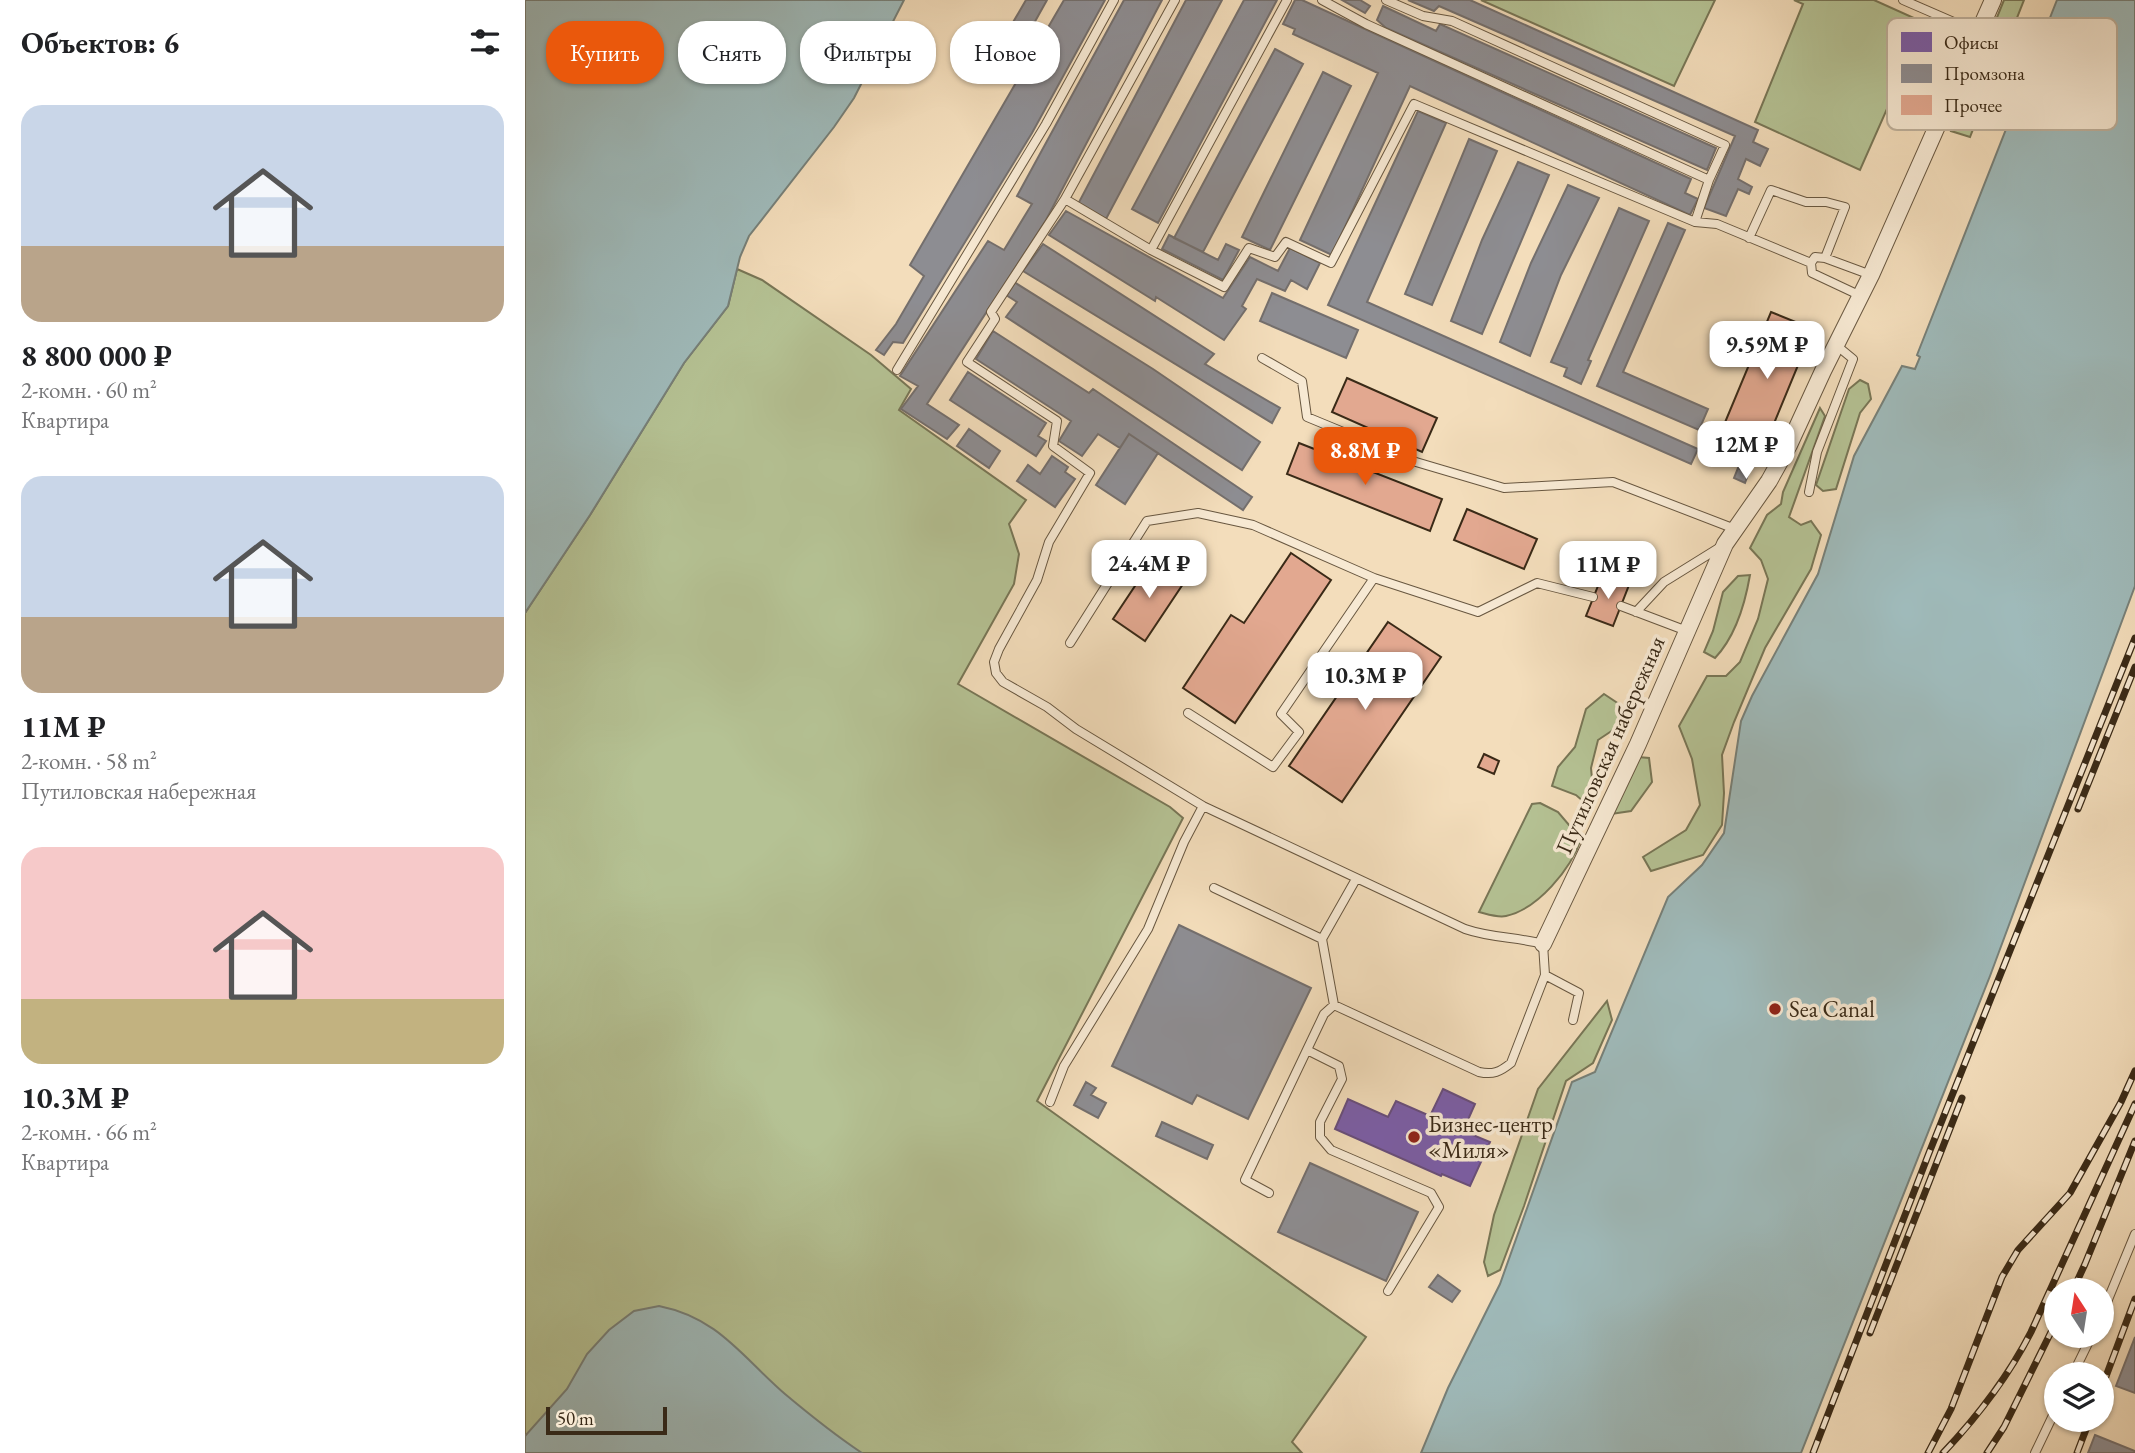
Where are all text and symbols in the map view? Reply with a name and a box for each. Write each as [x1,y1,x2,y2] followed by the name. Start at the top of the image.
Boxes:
[1887,18,2117,130] legend
[546,21,664,84] chip: Купить
[678,21,786,84] chip: Снять
[800,21,936,84] chip: Фильтры
[950,21,1060,84] chip: Новое
[21,23,179,62] text: Объектов: 6
[466,23,504,61] icon: filters
[1944,30,1999,55] text: Офисы
[1944,61,2025,86] text: Промзона
[1944,93,2002,118] text: Прочее
[200,150,326,276] icon: home
[1702,322,1832,381] pin: 9.59M ₽
[1726,329,1808,359] text: 9.59M ₽
[21,336,172,375] text: 8 800 000 ₽
[21,375,157,405] text: 2-комн. · 60 m²
[21,405,109,435] text: Квартира
[1697,421,1795,481] pin: 12M ₽
[1308,428,1422,487] pin: 8.8M ₽
[1713,429,1779,459] text: 12M ₽
[1330,435,1400,465] text: 8.8M ₽
[200,521,326,647] icon: home
[1084,540,1214,600] pin: 24.4M ₽
[1559,542,1657,601] pin: 11M ₽
[1108,548,1190,578] text: 24.4M ₽
[1575,549,1641,579] text: 11M ₽
[1548,631,1672,859] street label: Путиловская набережная
[1300,652,1430,712] pin: 10.3M ₽
[1324,660,1406,690] text: 10.3M ₽
[21,707,106,746] text: 11M ₽
[21,746,157,776] text: 2-комн. · 58 m²
[21,776,256,806] text: Путиловская набережная
[200,892,326,1018] icon: home
[1789,994,1875,1024] place label: Sea Canal
[1767,1001,1783,1017] marker: Sea Canal
[21,1078,129,1117] text: 10.3M ₽
[1428,1109,1553,1165] place label: Бизнес-центр «Миля»
[21,1117,157,1147] text: 2-комн. · 66 m²
[1406,1129,1422,1145] marker: Бизнес-центр «Миля»
[21,1147,109,1177] text: Квартира
[2044,1278,2114,1348] north arrow
[2044,1278,2114,1432] map controls
[2044,1362,2114,1432] button: layers
[546,1404,667,1436] scale bar
[557,1406,594,1431] text: 50 m

